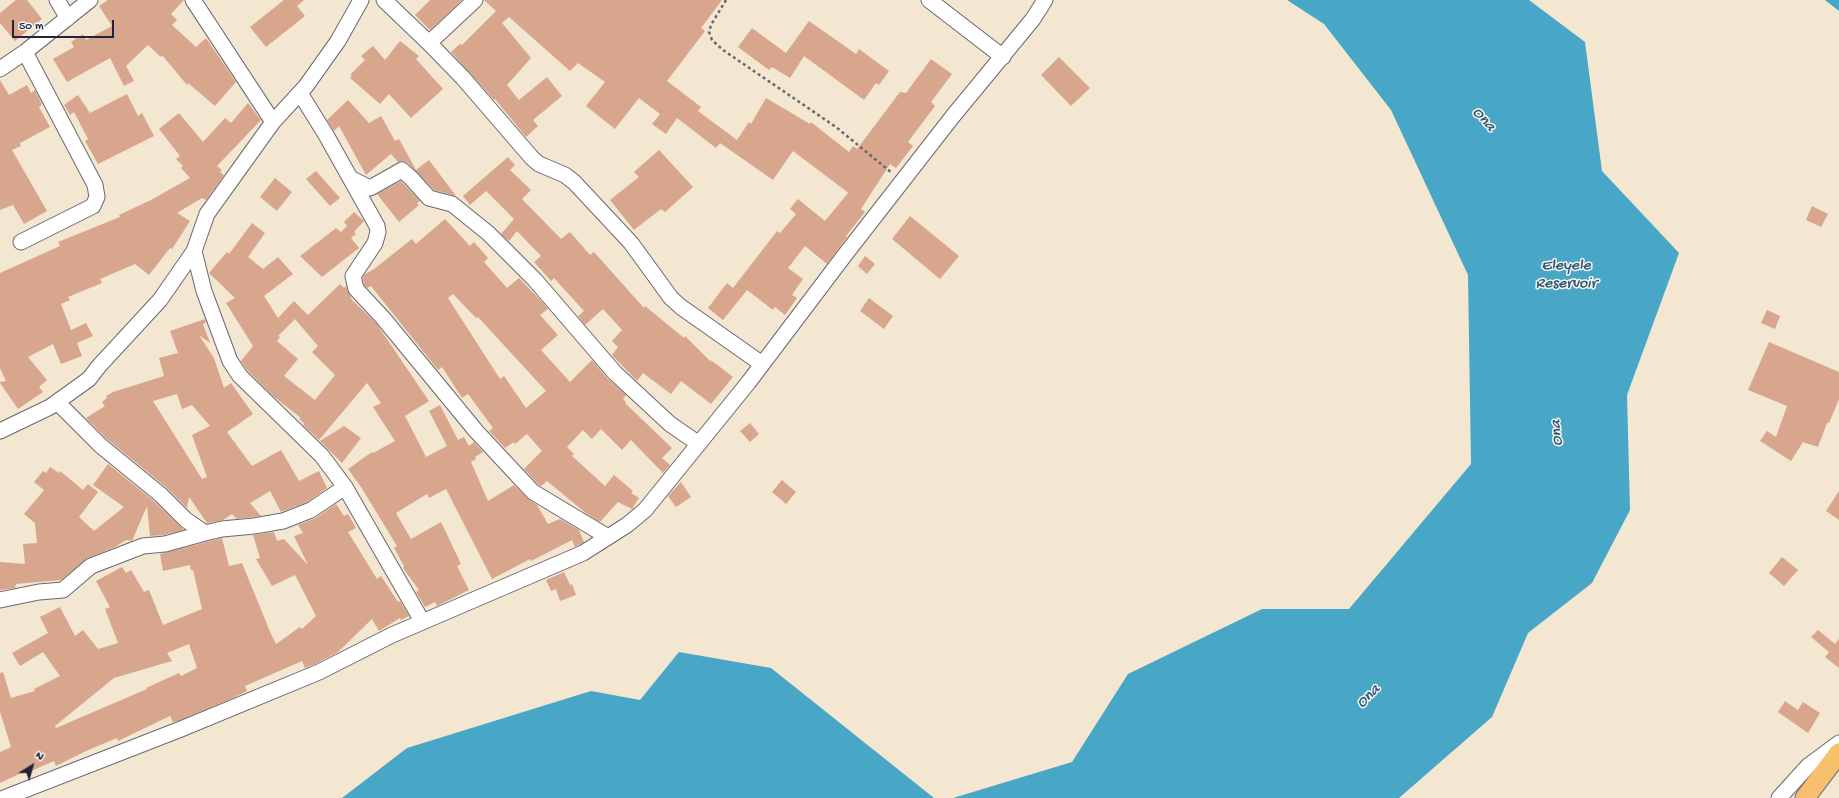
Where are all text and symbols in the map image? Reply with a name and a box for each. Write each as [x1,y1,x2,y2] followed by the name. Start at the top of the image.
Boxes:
[14,12,116,38] scale bar
[19,20,44,34] text: 50 m
[1467,104,1499,136] water label: Ona
[1536,257,1596,295] water label: Eleyele Reservoir
[1547,419,1569,447] water label: Ona
[1353,681,1385,713] water label: Ona
[12,746,52,786] north arrow
[33,749,46,763] text: N

